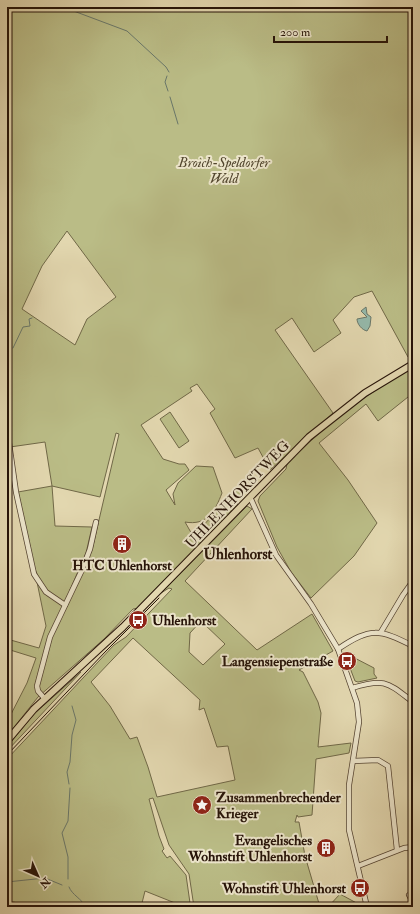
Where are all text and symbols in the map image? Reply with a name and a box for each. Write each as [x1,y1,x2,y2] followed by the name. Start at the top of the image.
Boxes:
[274,18,387,44] scale bar
[280,25,311,40] text: 200 m
[177,154,270,187] park label: Broich-Speldorfer Wald
[182,437,293,552] street label: UHLENHORSTWEG
[111,533,133,555] building icon: HTC Uhlenhorst
[204,545,273,564] district label: Uhlenhorst
[72,557,172,574] place label: HTC Uhlenhorst
[127,609,149,631] bus stop icon: Uhlenhorst
[152,612,217,629] place label: Uhlenhorst
[336,650,358,672] bus stop icon: Langensiepenstraße
[222,653,333,671] place label: Langensiepenstraße
[216,789,342,823] place label: Zusammenbrechender Krieger
[191,794,213,816] place icon: Zusammenbrechender Krieger
[187,832,312,865] place label: Evangelisches Wohnstift Uhlenhorst
[315,837,337,859] building icon: Evangelisches Wohnstift Uhlenhorst
[18,856,58,896] north arrow
[36,874,54,892] text: N
[349,877,371,899] bus stop icon: Wohnstift Uhlenhorst
[221,880,346,897] place label: Wohnstift Uhlenhorst

